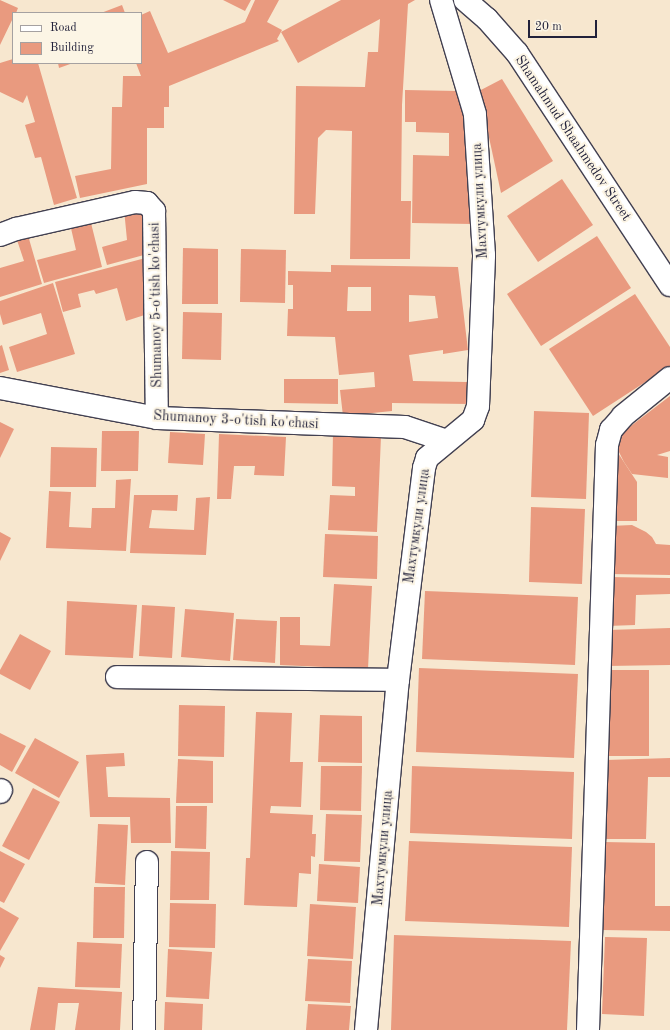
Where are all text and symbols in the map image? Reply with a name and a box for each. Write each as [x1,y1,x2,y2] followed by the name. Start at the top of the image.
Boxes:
[12,12,142,64] legend
[530,12,599,38] scale bar
[535,21,562,33] text: 20 m
[50,22,77,34] text: Road
[50,42,94,54] text: Building
[511,52,635,224] street label: Shamahmud Shaahmedov Street
[469,143,491,259] street label: Махтумкули улица
[146,222,166,388] street label: Shumanoy 5-o'tish ko'chasi
[153,407,319,433] street label: Shumanoy 3-o'tish ko'chasi
[401,467,433,585] street label: Махтумкули улица
[370,789,396,907] street label: Махтумкули улица

